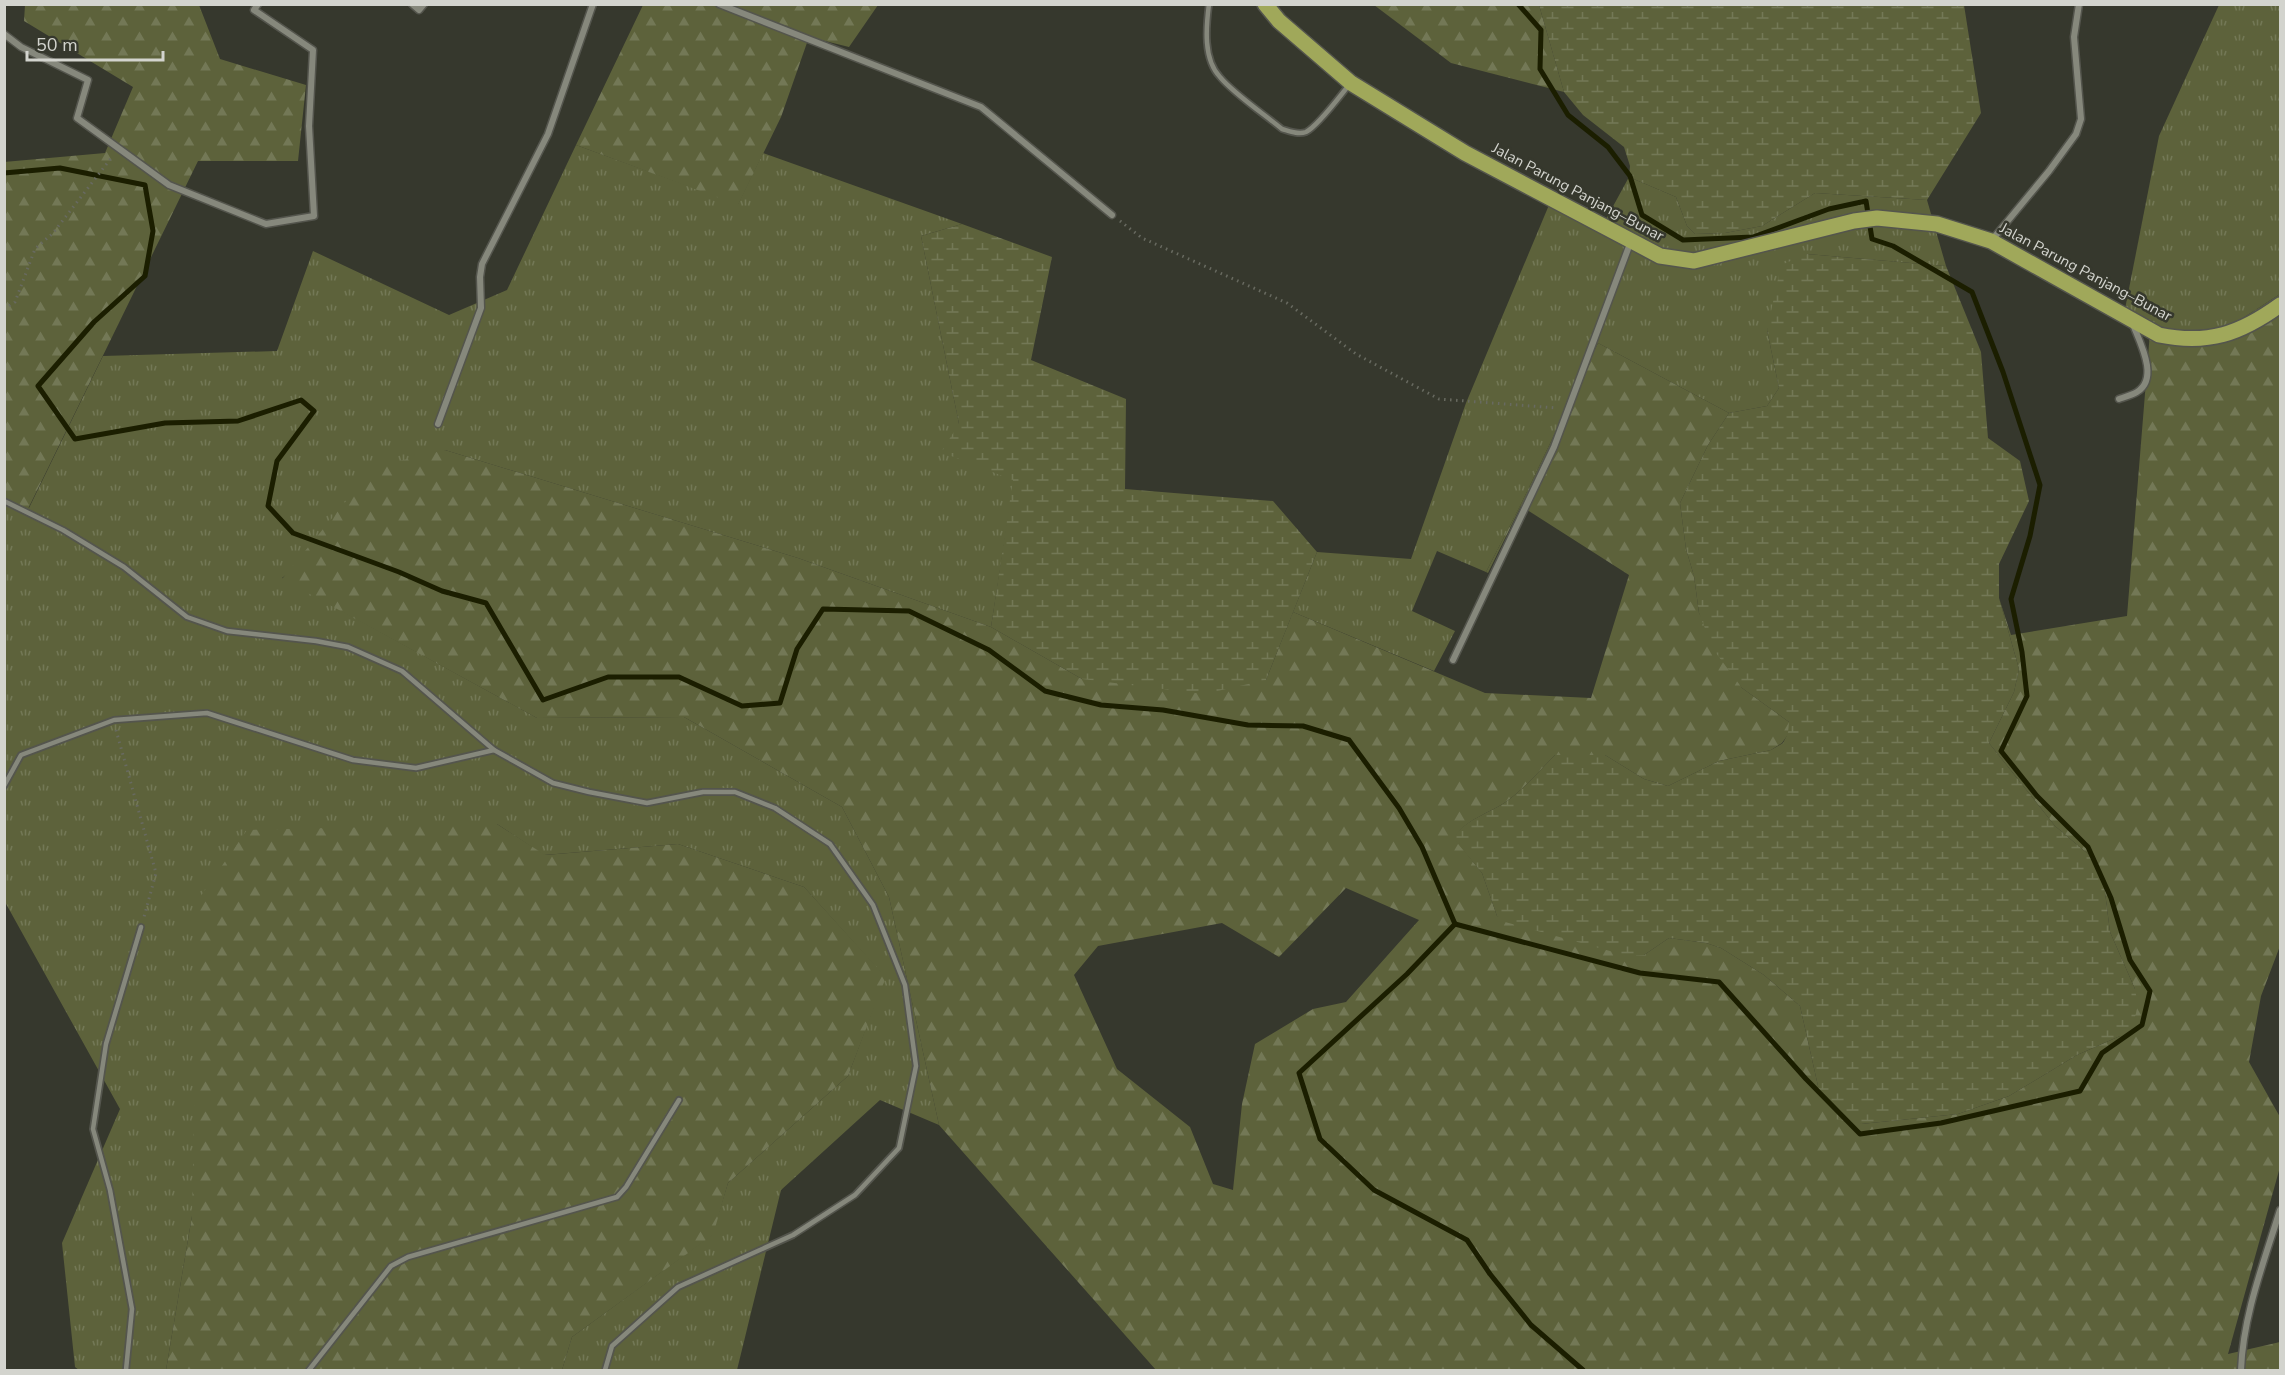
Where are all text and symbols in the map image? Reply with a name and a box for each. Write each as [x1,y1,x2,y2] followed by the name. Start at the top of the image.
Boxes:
[27,24,164,62] scale bar
[36,33,78,57] text: 50 m
[1488,138,1668,246] street label: Jalan Parung Panjang–Bunar
[1996,218,2176,326] street label: Jalan Parung Panjang–Bunar

